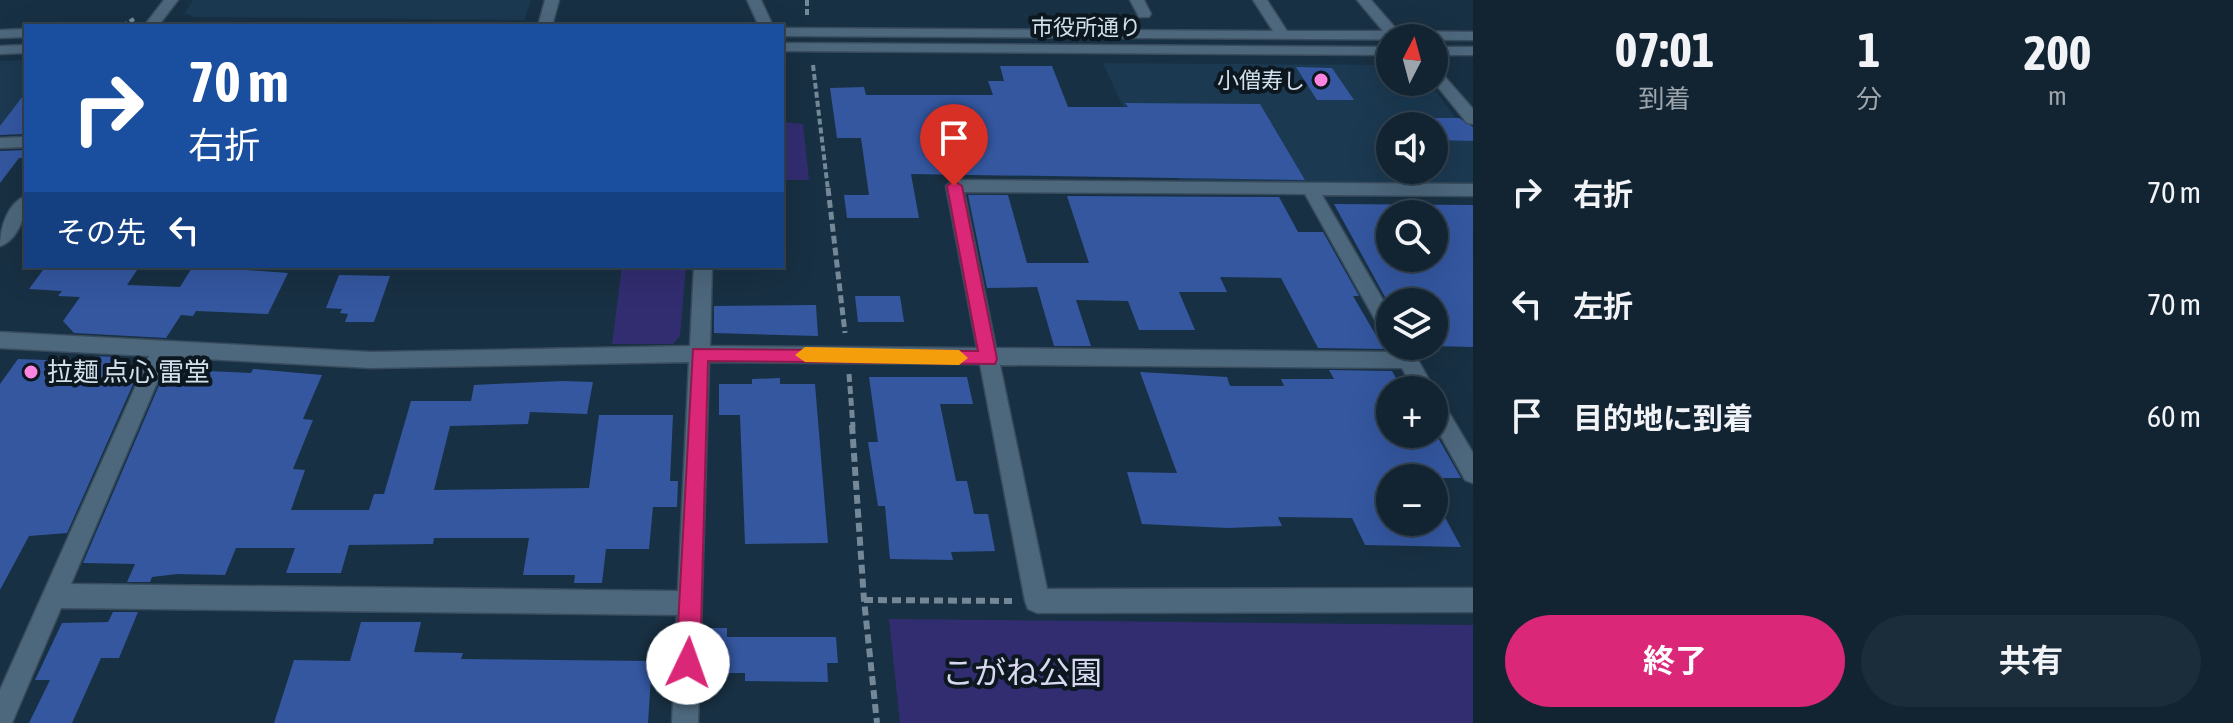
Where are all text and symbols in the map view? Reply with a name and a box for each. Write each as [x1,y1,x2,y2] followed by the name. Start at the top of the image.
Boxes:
[1031,14,1141,40] street label: 市役所通り
[1615,22,1714,77] text: 07:01
[1858,22,1880,77] text: 1
[1376,24,1448,96] north arrow
[1376,24,1448,536] map controls
[2024,25,2091,80] text: 200
[188,50,289,114] text: 70 m
[56,56,160,160] icon: right
[1217,67,1305,93] place label: 小僧寿し
[1312,71,1330,89] marker: 小僧寿し
[2048,81,2067,111] text: m
[1638,84,1691,114] text: 到着
[1856,84,1882,114] text: 分
[920,104,988,186] pin
[1376,112,1448,184] button: sound
[932,116,976,160] icon: arrive
[188,124,260,166] text: 右折
[1505,170,1549,214] icon: right
[2147,175,2201,209] text: 70 m
[1573,177,1633,211] text: 右折
[1376,200,1448,272] button: search
[162,208,206,252] icon: left
[56,215,146,249] text: その先
[1505,282,1549,326] icon: left
[2147,287,2201,321] text: 70 m
[1376,288,1448,360] button: layers
[1573,289,1633,323] text: 左折
[47,357,210,387] place label: 拉麺 点心 雷堂
[22,363,40,381] marker: 拉麺 点心 雷堂
[1376,376,1448,448] button: +
[1505,394,1549,438] icon: arrive
[2147,399,2201,433] text: 60 m
[1573,401,1753,435] text: 目的地に到着
[1376,464,1448,536] button: −
[1505,615,1845,707] button: 終了
[1861,615,2201,707] button: 共有
[646,621,730,705] position arrow
[942,654,1102,691] park label: こがね公園

